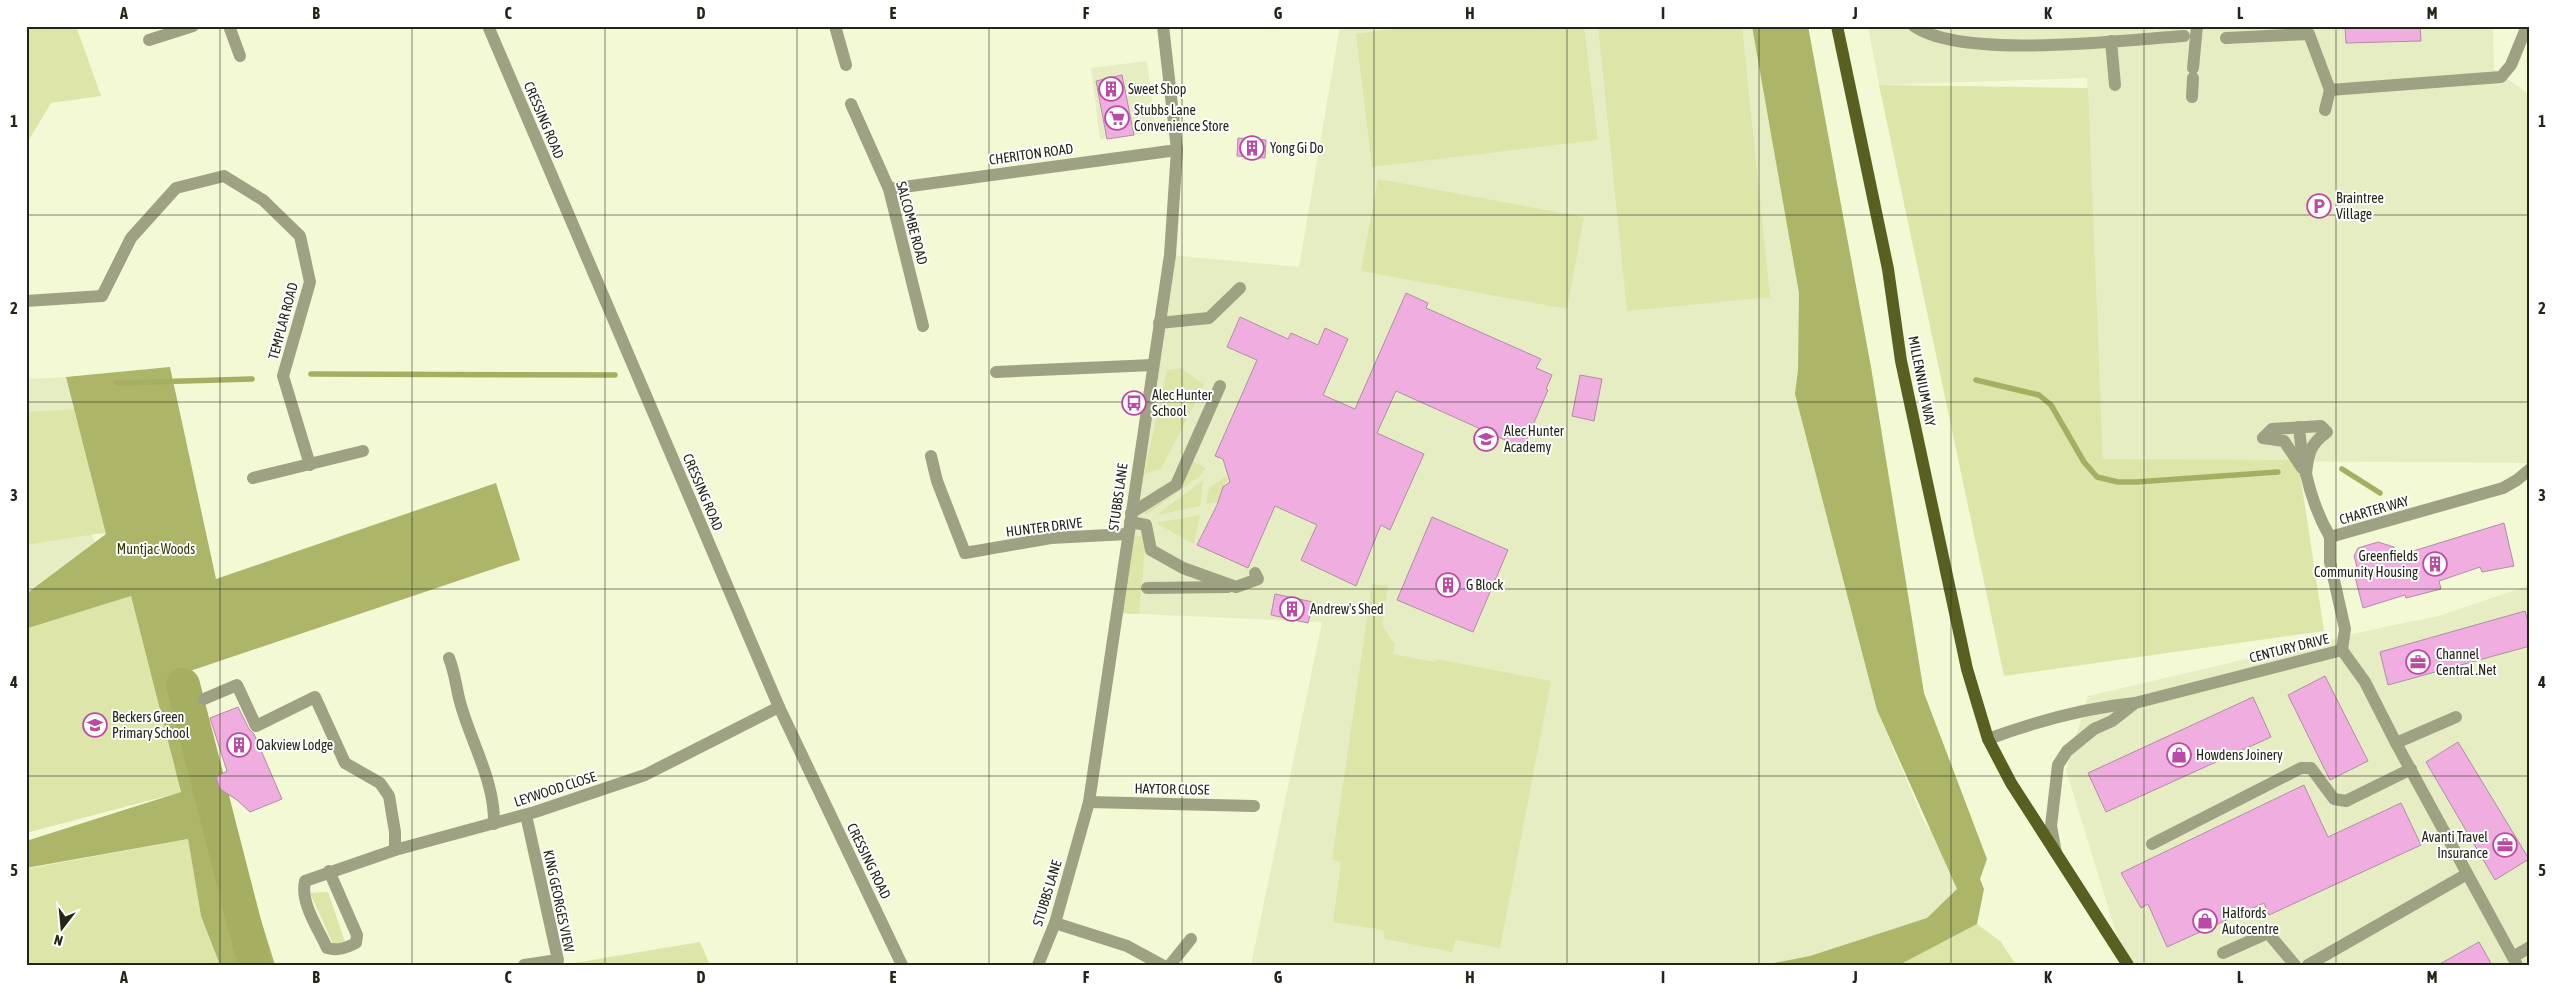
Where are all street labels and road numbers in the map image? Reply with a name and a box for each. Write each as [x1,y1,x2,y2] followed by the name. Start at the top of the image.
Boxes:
[521,79,567,161] street label: CRESSING ROAD
[988,140,1074,168] street label: CHERITON ROAD
[893,180,931,267] street label: SALCOMBE ROAD
[265,280,301,361] street label: TEMPLAR ROAD
[1905,334,1939,428] street label: MILLENNIUM WAY
[680,451,726,533] street label: CRESSING ROAD
[1105,462,1131,532] street label: STUBBS LANE
[2337,492,2411,528] street label: CHARTER WAY
[1005,514,1083,540] street label: HUNTER DRIVE
[2248,630,2330,666] street label: CENTURY DRIVE
[512,768,598,810] street label: LEYWOOD CLOSE
[1134,780,1210,798] street label: HAYTOR CLOSE
[844,821,894,901] street label: CRESSING ROAD
[540,848,578,954] street label: KING GEORGES VIEW
[1029,858,1065,928] street label: STUBBS LANE

